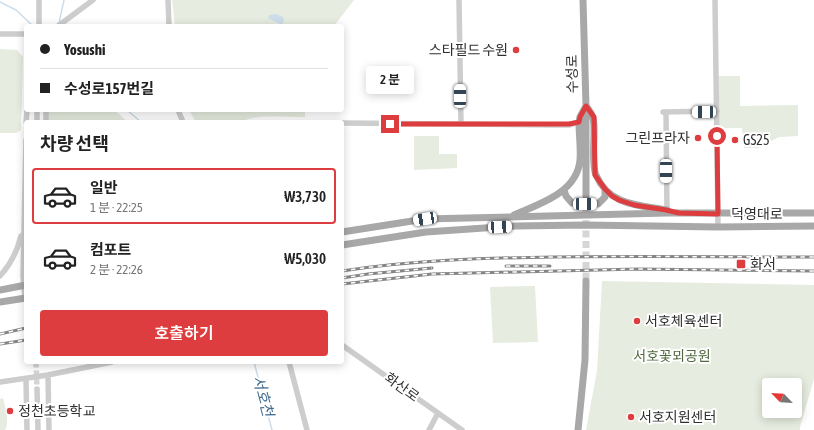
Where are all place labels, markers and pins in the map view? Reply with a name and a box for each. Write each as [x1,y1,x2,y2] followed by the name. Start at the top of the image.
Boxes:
[429,42,508,58] place label: 스타필드 수원
[511,45,521,55] marker: 스타필드 수원
[626,130,690,146] place label: 그린프라자
[743,132,769,148] place label: GS25
[693,133,703,143] marker: 그린프라자
[730,135,740,145] marker: GS25
[750,256,776,272] place label: 화서
[735,258,747,270] marker: 화서
[645,313,722,329] place label: 서호체육센터
[632,316,642,326] marker: 서호체육센터
[18,403,95,419] place label: 정천초등학교
[5,406,15,416] marker: 정천초등학교
[639,409,716,425] place label: 서호지원센터
[626,412,636,422] marker: 서호지원센터

